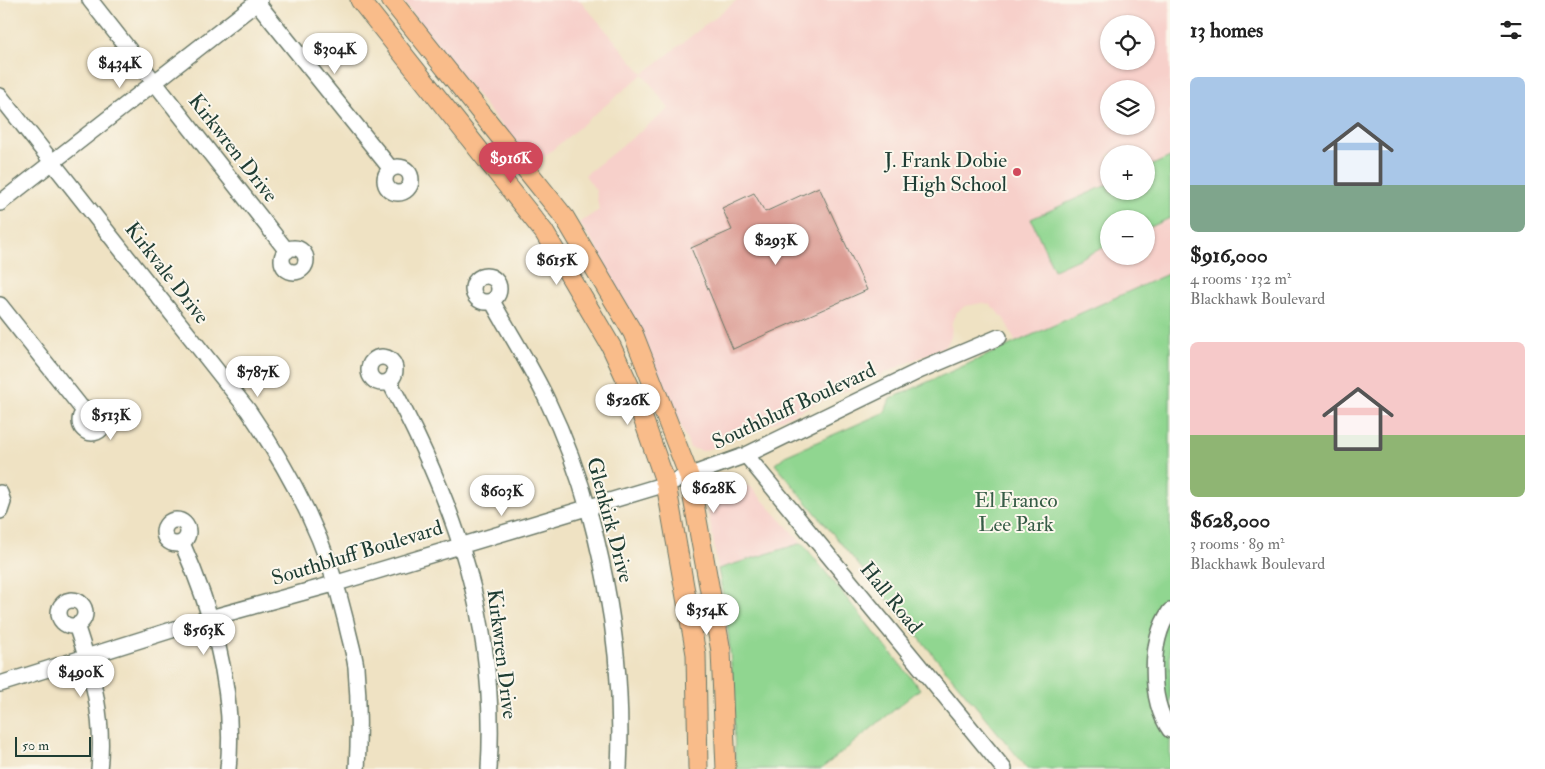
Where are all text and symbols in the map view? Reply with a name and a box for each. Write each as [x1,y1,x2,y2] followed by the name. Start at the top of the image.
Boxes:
[1100,15,1155,265] map controls
[1100,15,1155,70] button: locate
[1497,16,1525,44] icon: filters
[1190,17,1263,44] text: 13 homes
[300,32,370,75] pin: $304K
[313,39,357,59] text: $304K
[85,46,155,89] pin: $434K
[98,53,142,73] text: $434K
[1100,80,1155,135] button: layers
[182,88,284,208] street label: Kirkwren Drive
[1313,109,1403,199] icon: home
[476,142,546,184] pin: $916K
[1100,145,1155,200] button: +
[883,147,1008,198] place label: J. Frank Dobie High School
[490,148,532,168] text: $916K
[1011,166,1023,178] marker: J. Frank Dobie High School
[1100,210,1155,265] button: −
[119,217,215,330] street label: Kirkvale Drive
[741,224,811,266] pin: $293K
[755,230,797,250] text: $293K
[1190,242,1268,269] text: $916,000
[522,244,592,286] pin: $615K
[537,250,577,270] text: $615K
[1190,269,1291,289] text: 4 rooms · 132 m²
[1190,289,1325,309] text: Blackhawk Boulevard
[223,356,293,398] pin: $787K
[708,356,881,456] street label: Southbluff Boulevard
[237,362,279,382] text: $787K
[1313,374,1403,464] icon: home
[593,384,663,426] pin: $526K
[606,390,650,410] text: $526K
[76,398,146,441] pin: $513K
[91,405,131,425] text: $513K
[580,454,640,586] street label: Glenkirk Drive
[679,472,749,514] pin: $628K
[467,474,537,517] pin: $603K
[692,478,736,498] text: $628K
[481,481,523,501] text: $603K
[974,487,1058,538] park label: El Franco Lee Park
[1190,507,1270,534] text: $628,000
[268,514,446,592] street label: Southbluff Boulevard
[1190,534,1285,554] text: 3 rooms · 89 m²
[1190,554,1325,574] text: Blackhawk Boulevard
[854,556,929,640] street label: Hall Road
[481,587,523,721] street label: Kirkwren Drive
[672,594,742,636] pin: $354K
[686,600,728,620] text: $354K
[169,614,239,656] pin: $563K
[183,620,225,640] text: $563K
[46,656,116,698] pin: $490K
[58,662,104,682] text: $490K
[15,734,91,757] scale bar
[22,737,49,754] text: 50 m

